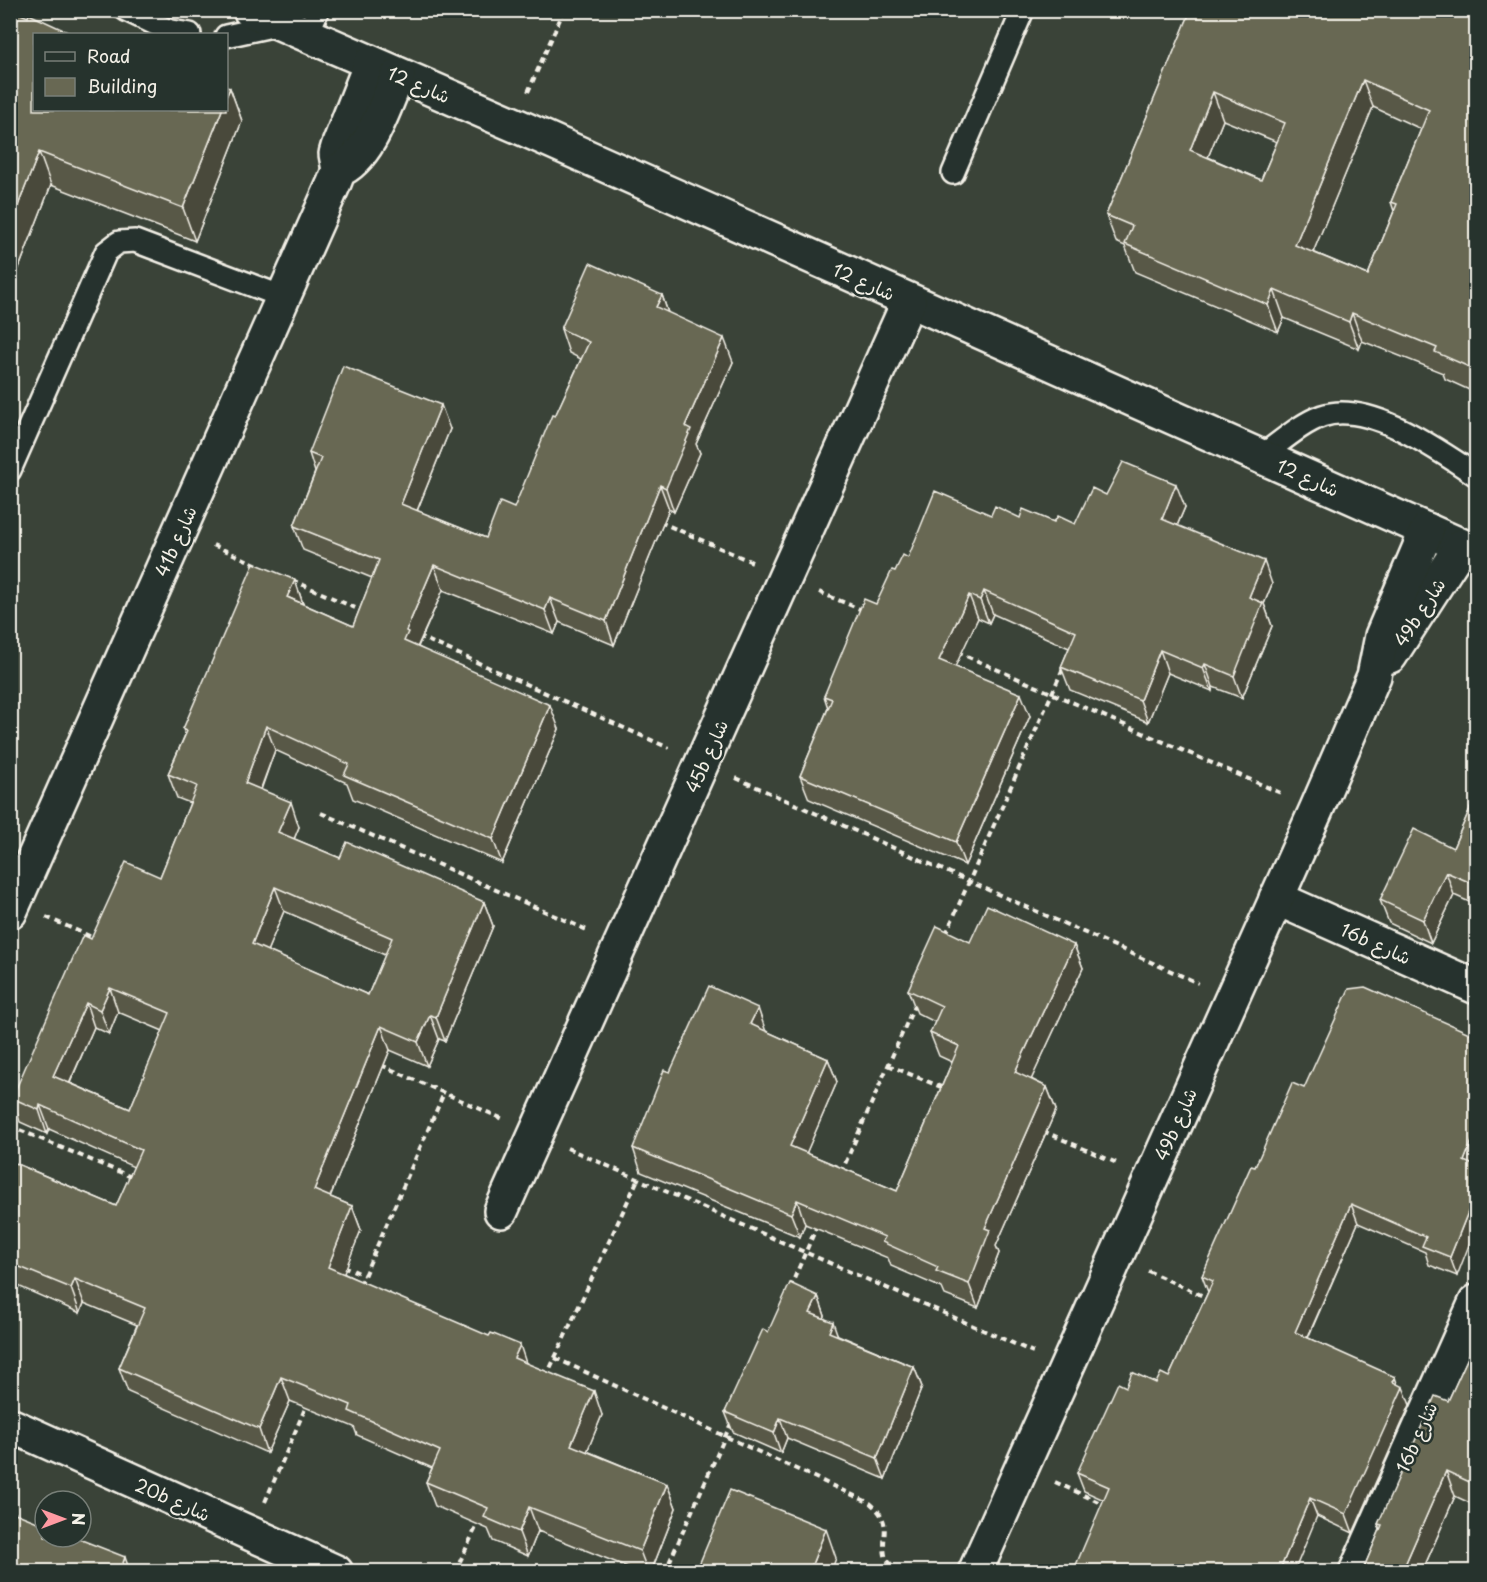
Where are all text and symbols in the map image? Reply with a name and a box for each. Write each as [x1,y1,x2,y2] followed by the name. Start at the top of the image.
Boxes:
[33,33,228,111] legend
[87,42,131,69] text: Road
[384,59,454,109] street label: شارع 12
[87,72,157,99] text: Building
[829,255,899,307] street label: شارع 12
[1273,451,1343,503] street label: شارع 12
[147,501,203,581] street label: 41b شارع
[1387,572,1451,652] street label: 49b شارع
[678,715,734,797] street label: 45b شارع
[1336,916,1416,970] street label: 16b شارع
[1147,1083,1203,1165] street label: 49b شارع
[1389,1397,1443,1477] street label: 16b شارع
[131,1470,215,1528] street label: 20b شارع
[33,1489,93,1549] north arrow
[67,1513,91,1525] text: N

